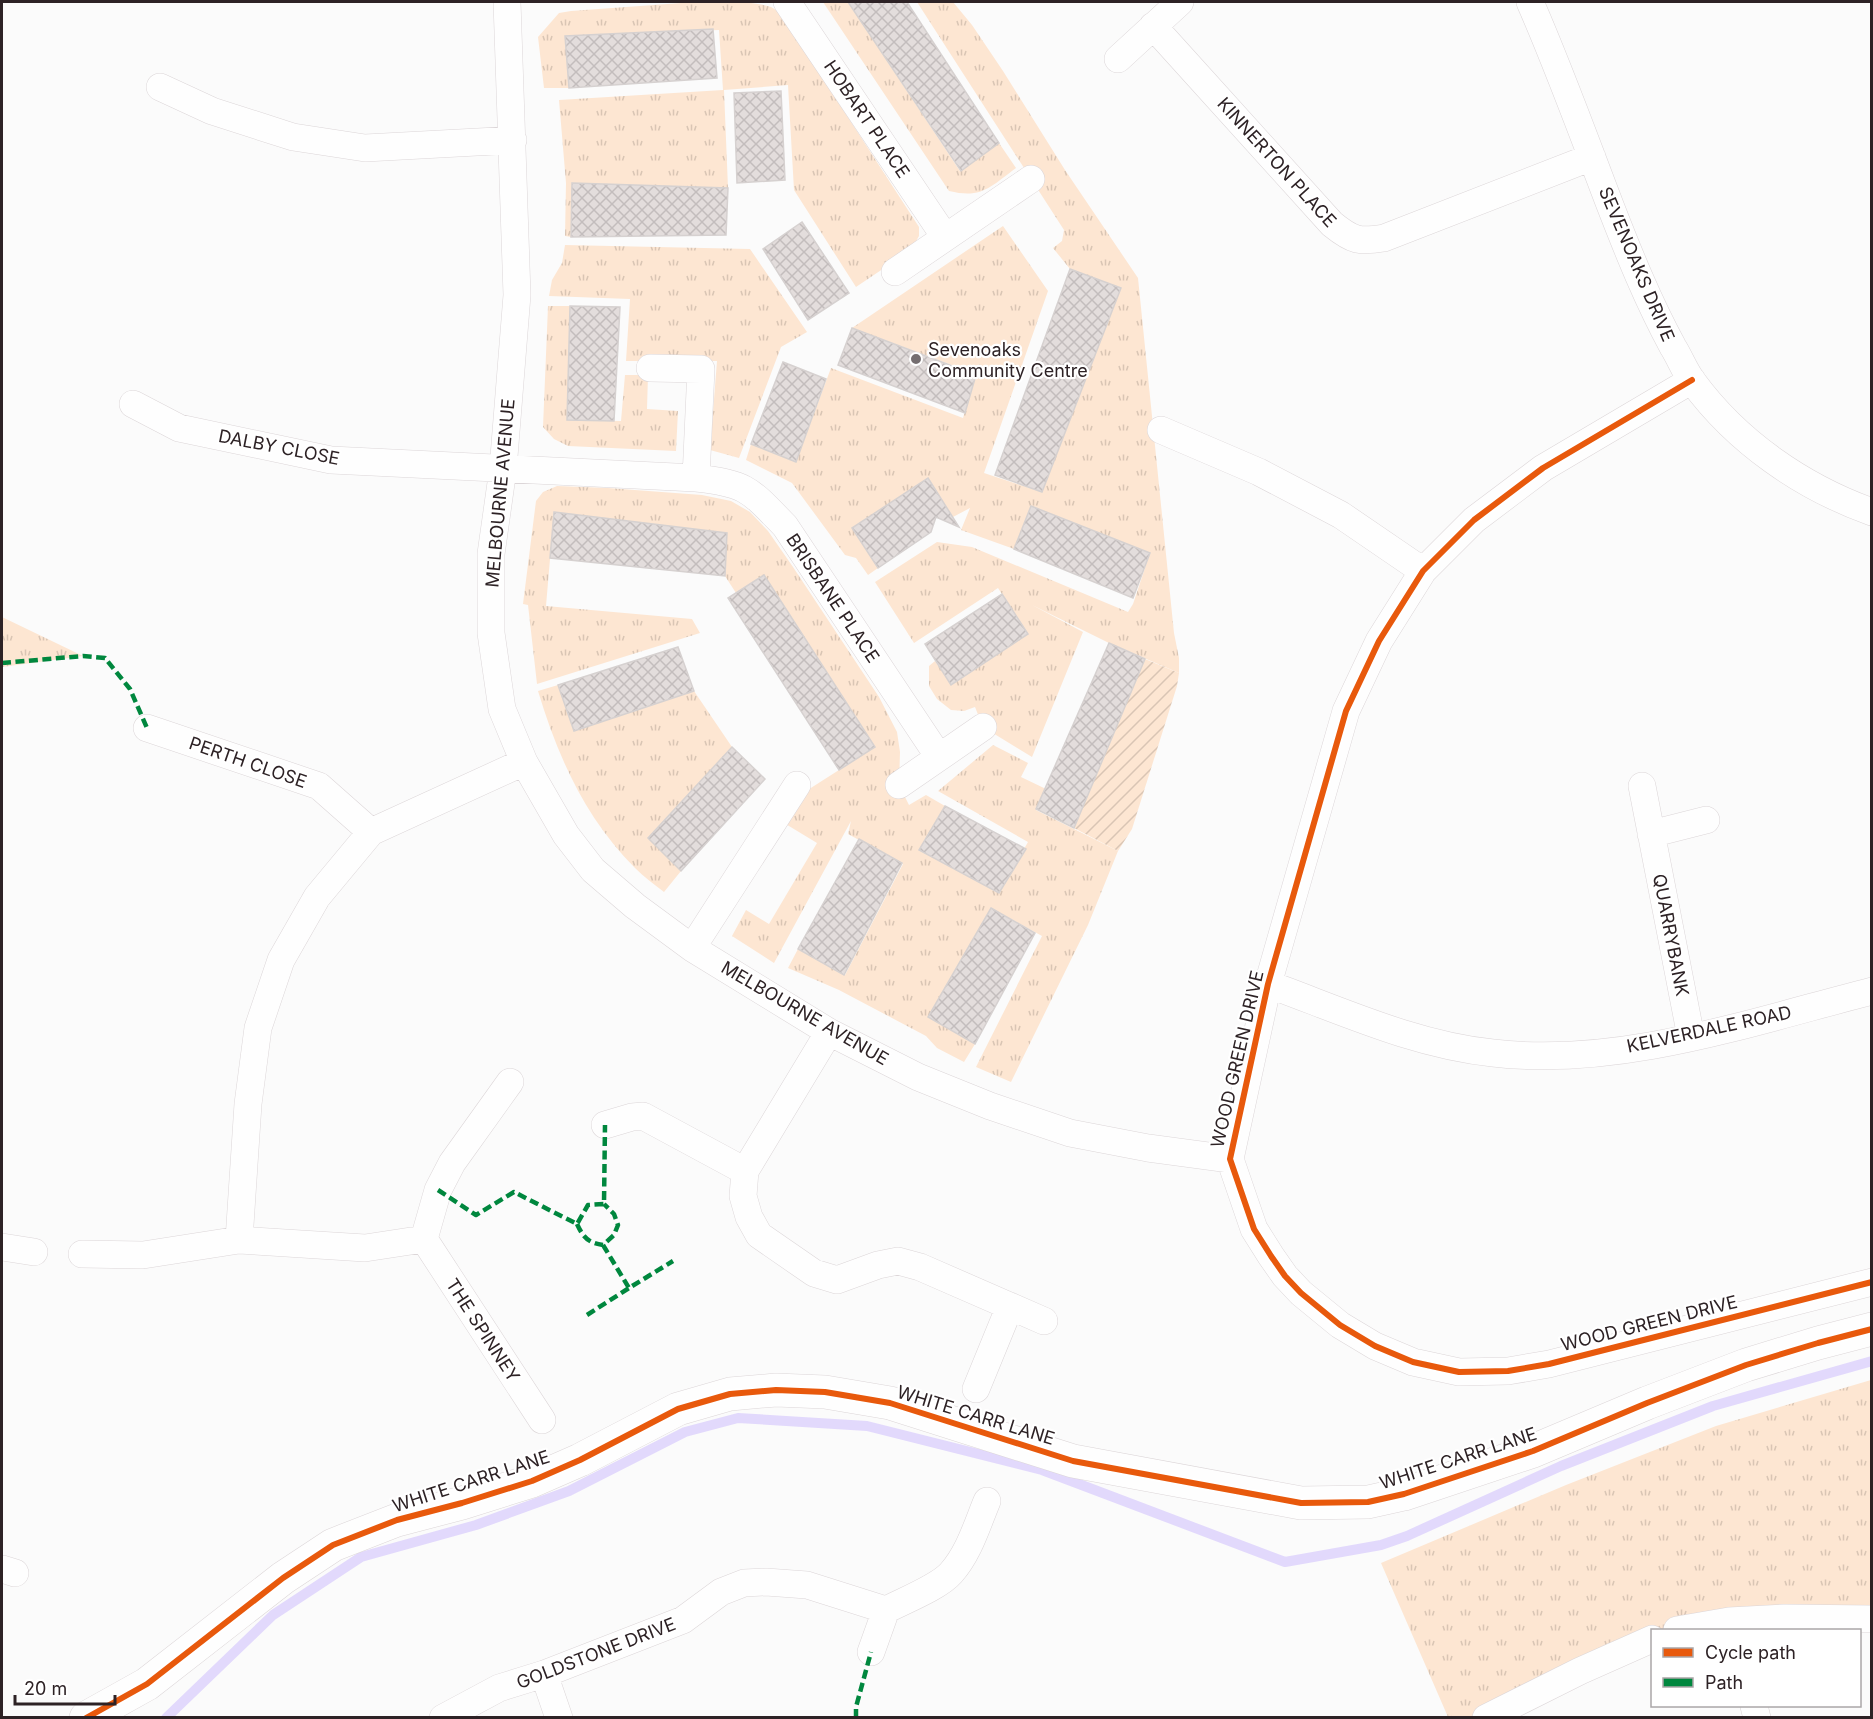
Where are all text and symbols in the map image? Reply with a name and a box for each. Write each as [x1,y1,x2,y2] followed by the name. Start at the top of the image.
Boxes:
[820,56,914,182] street label: HOBART PLACE
[1213,93,1341,231] street label: KINNERTON PLACE
[1595,184,1679,344] street label: SEVENOAKS DRIVE
[928,339,1088,381] place label: Sevenoaks Community Centre
[909,352,923,366] marker: Sevenoaks Community Centre
[481,398,519,588] street label: MELBOURNE AVENUE
[217,425,341,469] street label: DALBY CLOSE
[782,530,884,666] street label: BRISBANE PLACE
[186,732,310,792] street label: PERTH CLOSE
[1649,872,1693,998] street label: QUARRYBANK
[718,957,892,1069] street label: MELBOURNE AVENUE
[1206,968,1268,1150] street label: WOOD GREEN DRIVE
[1625,1001,1793,1057] street label: KELVERDALE ROAD
[442,1274,524,1386] street label: THE SPINNEY
[1559,1291,1739,1355] street label: WOOD GREEN DRIVE
[895,1381,1057,1449] street label: WHITE CARR LANE
[1377,1423,1539,1493] street label: WHITE CARR LANE
[390,1446,552,1516] street label: WHITE CARR LANE
[513,1613,679,1693] street label: GOLDSTONE DRIVE
[1651,1629,1861,1707] legend
[1705,1642,1796,1663] text: Cycle path
[15,1668,116,1706] scale bar
[1705,1672,1743,1693] text: Path
[24,1678,67,1699] text: 20 m

